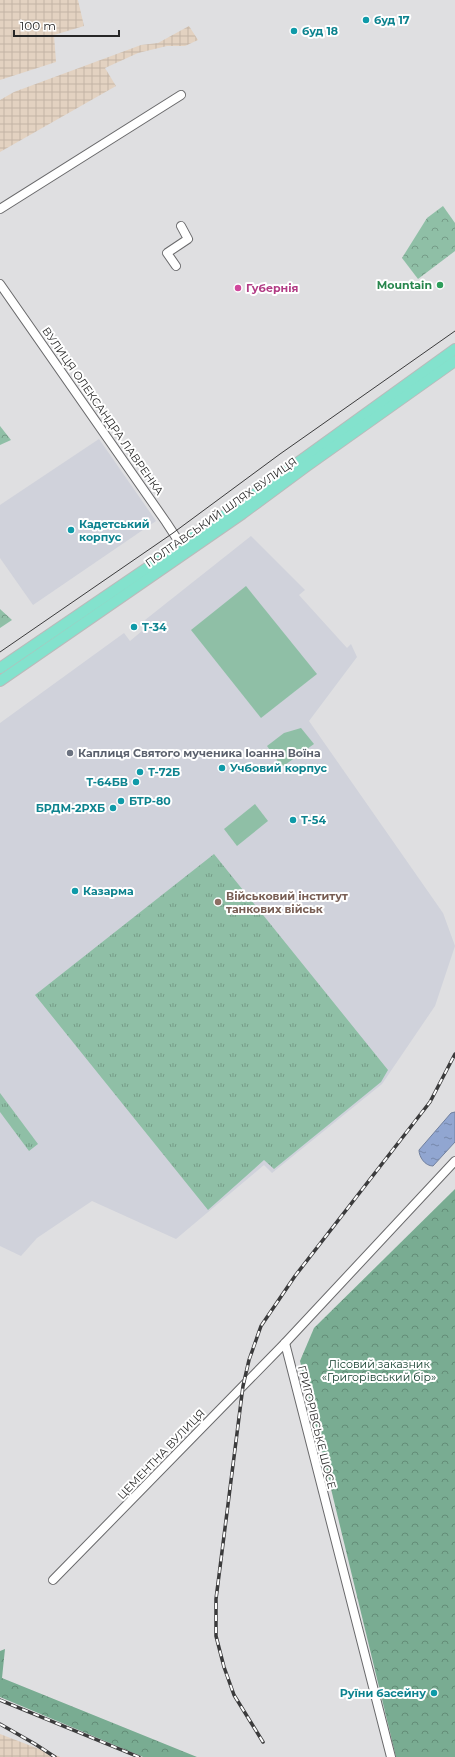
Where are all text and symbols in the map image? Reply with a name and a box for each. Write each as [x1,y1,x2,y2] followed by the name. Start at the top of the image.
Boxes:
[14,12,119,38] scale bar
[374,13,410,27] place label: буд 17
[361,15,371,25] marker: буд 17
[20,18,56,33] text: 100 m
[302,24,338,38] place label: буд 18
[289,26,299,36] marker: буд 18
[377,278,432,292] place label: Mountain
[435,280,445,290] marker: Mountain
[246,281,299,295] place label: Губернія
[233,283,243,293] marker: Губернія
[39,324,167,498] street label: ВУЛИЦЯ ОЛЕКСАНДРА ЛАВРЕНКА
[142,454,300,570] street label: ПОЛТАВСЬКИЙ ШЛЯХ ВУЛИЦЯ
[79,517,150,544] place label: Кадетський корпус
[66,525,76,535] marker: Кадетський корпус
[142,620,167,634] place label: T-34
[129,622,139,632] marker: T-34
[78,746,321,760] place label: Каплиця Святого мученика Іоанна Воїна
[65,748,75,758] marker: Каплиця Святого мученика Іоанна Воїна
[230,761,328,775] place label: Учбовий корпус
[217,763,227,773] marker: Учбовий корпус
[148,765,180,779] place label: Т-72Б
[135,767,145,777] marker: Т-72Б
[86,775,128,789] place label: Т-64БВ
[131,777,141,787] marker: Т-64БВ
[129,794,171,808] place label: БТР-80
[116,796,126,806] marker: БТР-80
[36,801,105,815] place label: БРДМ-2РХБ
[108,803,118,813] marker: БРДМ-2РХБ
[301,813,326,827] place label: Т-54
[288,815,298,825] marker: Т-54
[83,884,134,898] place label: Казарма
[70,886,80,896] marker: Казарма
[226,889,348,916] place label: Військовий інститут танкових військ
[213,897,223,907] marker: Військовий інститут танкових військ
[322,1357,436,1384] park label: Лісовий заказник «Григорівський бір»
[295,1364,339,1490] street label: ГРИГОРІВСЬКЕ ШОСЕ
[114,1406,208,1502] street label: ЦЕМЕНТНА ВУЛИЦЯ
[340,1686,426,1700] place label: Руїни басейну
[429,1688,439,1698] marker: Руїни басейну

